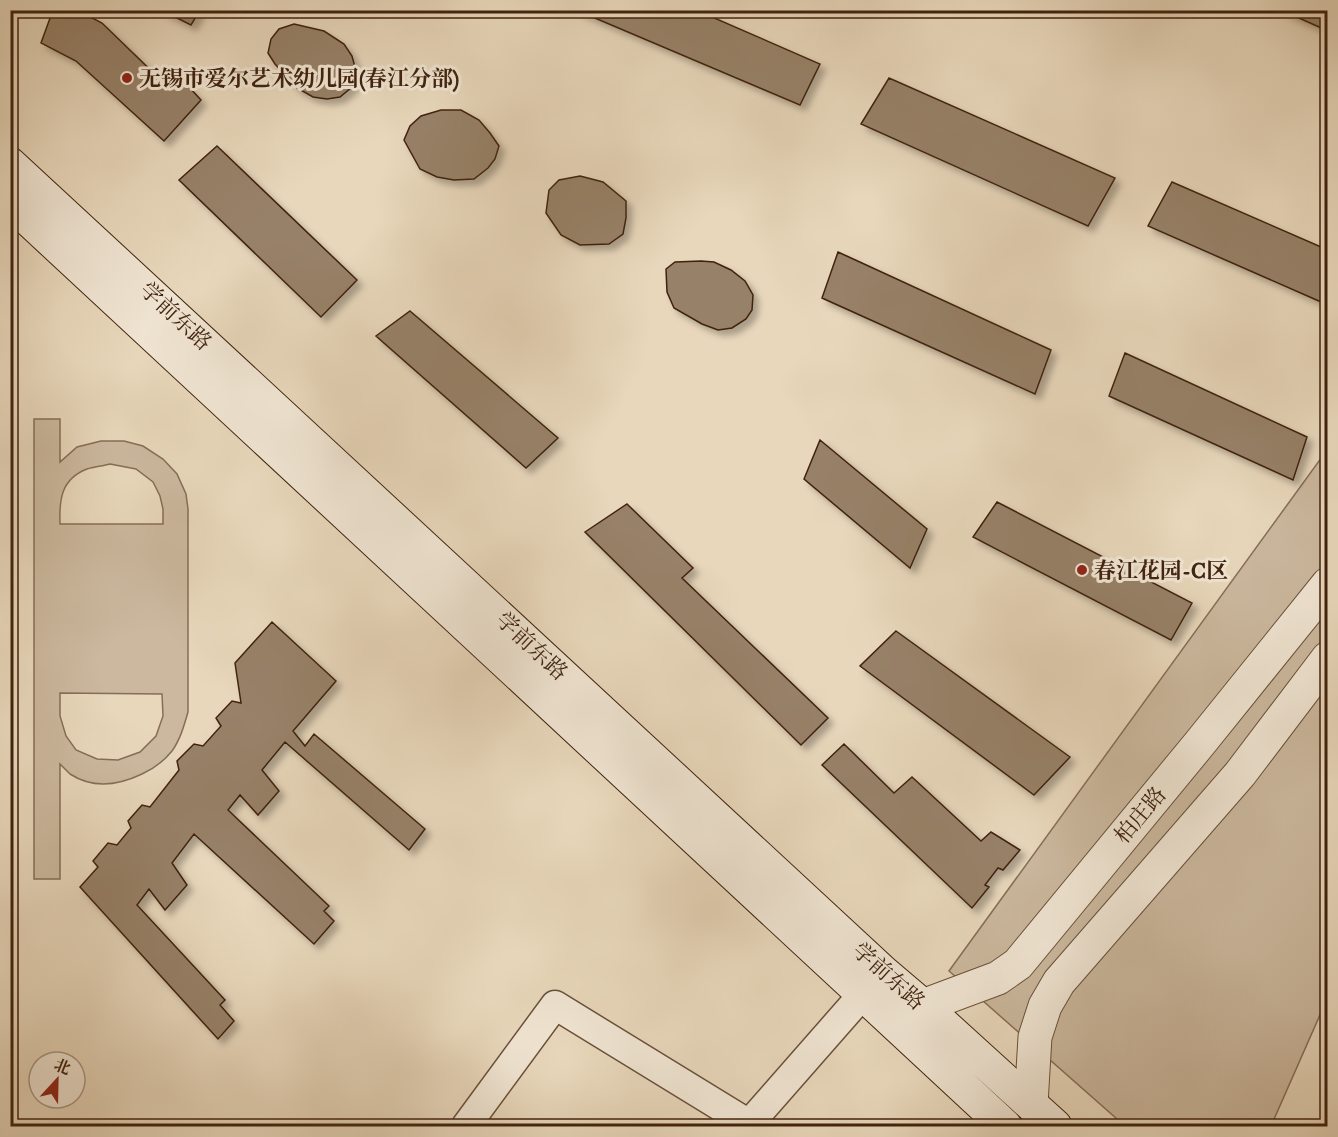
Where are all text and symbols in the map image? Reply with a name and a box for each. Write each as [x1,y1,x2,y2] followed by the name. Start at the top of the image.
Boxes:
[139,65,459,92] place label: 无锡市爱尔艺术幼儿园(春江分部)
[120,71,134,85] marker: 无锡市爱尔艺术幼儿园(春江分部)
[135,276,217,356] street label: 学前东路
[1094,557,1228,584] place label: 春江花园-C区
[1075,563,1089,577] marker: 春江花园-C区
[491,606,573,686] street label: 学前东路
[1108,781,1172,849] street label: 柏庄路
[847,937,931,1015] street label: 学前东路
[27,1050,87,1110] north arrow
[51,1055,73,1078] text: 北

